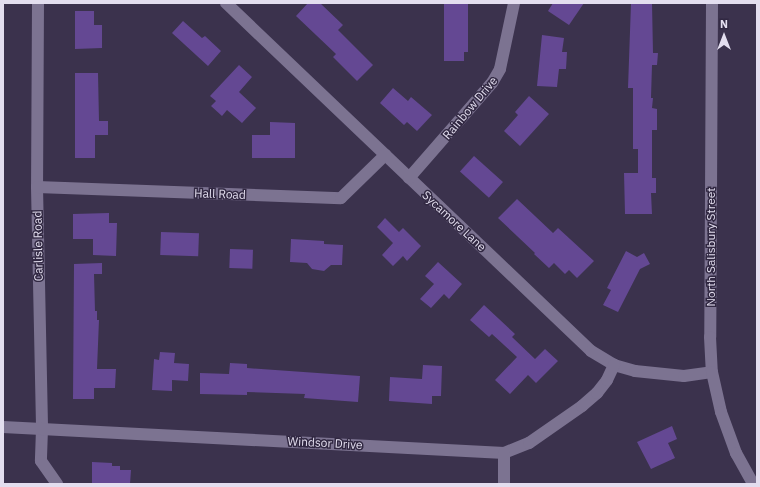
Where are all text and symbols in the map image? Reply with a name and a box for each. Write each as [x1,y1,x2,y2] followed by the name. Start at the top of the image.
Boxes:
[704,16,744,56] north arrow
[720,17,728,31] text: N
[440,74,500,142] street label: Rainbow Drive
[194,186,246,202] street label: Hall Road
[704,187,718,307] street label: North Salisbury Street
[419,188,489,254] street label: Sycamore Lane
[30,211,46,281] street label: Carlisle Road
[287,434,363,452] street label: Windsor Drive

